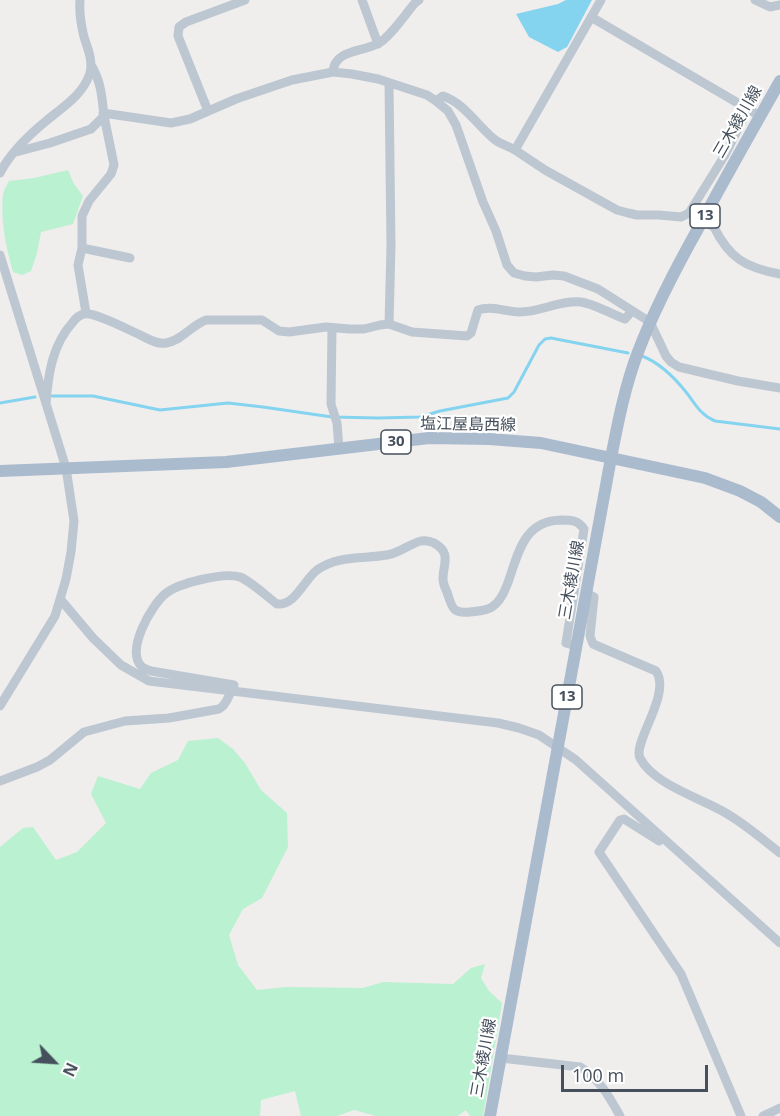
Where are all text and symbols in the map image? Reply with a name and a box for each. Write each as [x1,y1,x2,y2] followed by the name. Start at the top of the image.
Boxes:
[710,83,766,161] street label: 三木綾川線
[690,204,720,228] road number: 13
[420,415,516,435] street label: 塩江屋島西線
[381,430,411,454] road number: 30
[556,539,588,621] street label: 三木綾川線
[552,685,582,709] road number: 13
[468,1017,500,1099] street label: 三木綾川線
[24,1032,84,1092] north arrow
[564,1053,711,1091] scale bar
[58,1059,83,1080] text: N
[572,1063,624,1087] text: 100 m

